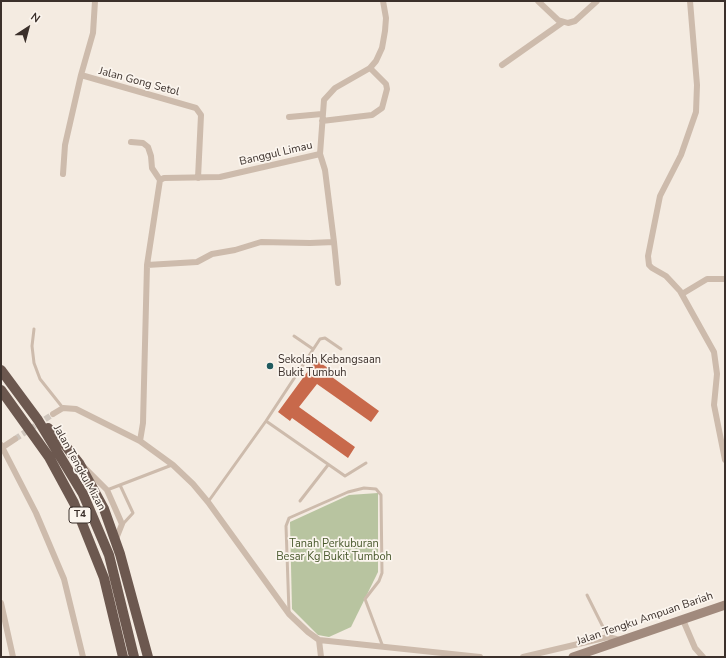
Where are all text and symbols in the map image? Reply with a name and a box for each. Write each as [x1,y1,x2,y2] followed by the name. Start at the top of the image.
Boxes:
[8,8,48,48] north arrow
[28,9,43,26] text: N
[97,65,181,99] street label: Jalan Gong Setol
[238,139,314,169] street label: Banggul Limau
[278,353,381,379] place label: Sekolah Kebangsaan Bukit Tumbuh
[265,361,275,371] marker: Sekolah Kebangsaan Bukit Tumbuh
[50,423,108,513] street label: Jalan Tengku Mizan
[69,507,91,523] road number: T4
[276,537,392,563] park label: Tanah Perkuburan Besar Kg Bukit Tumboh
[575,589,715,649] street label: Jalan Tengku Ampuan Bariah

